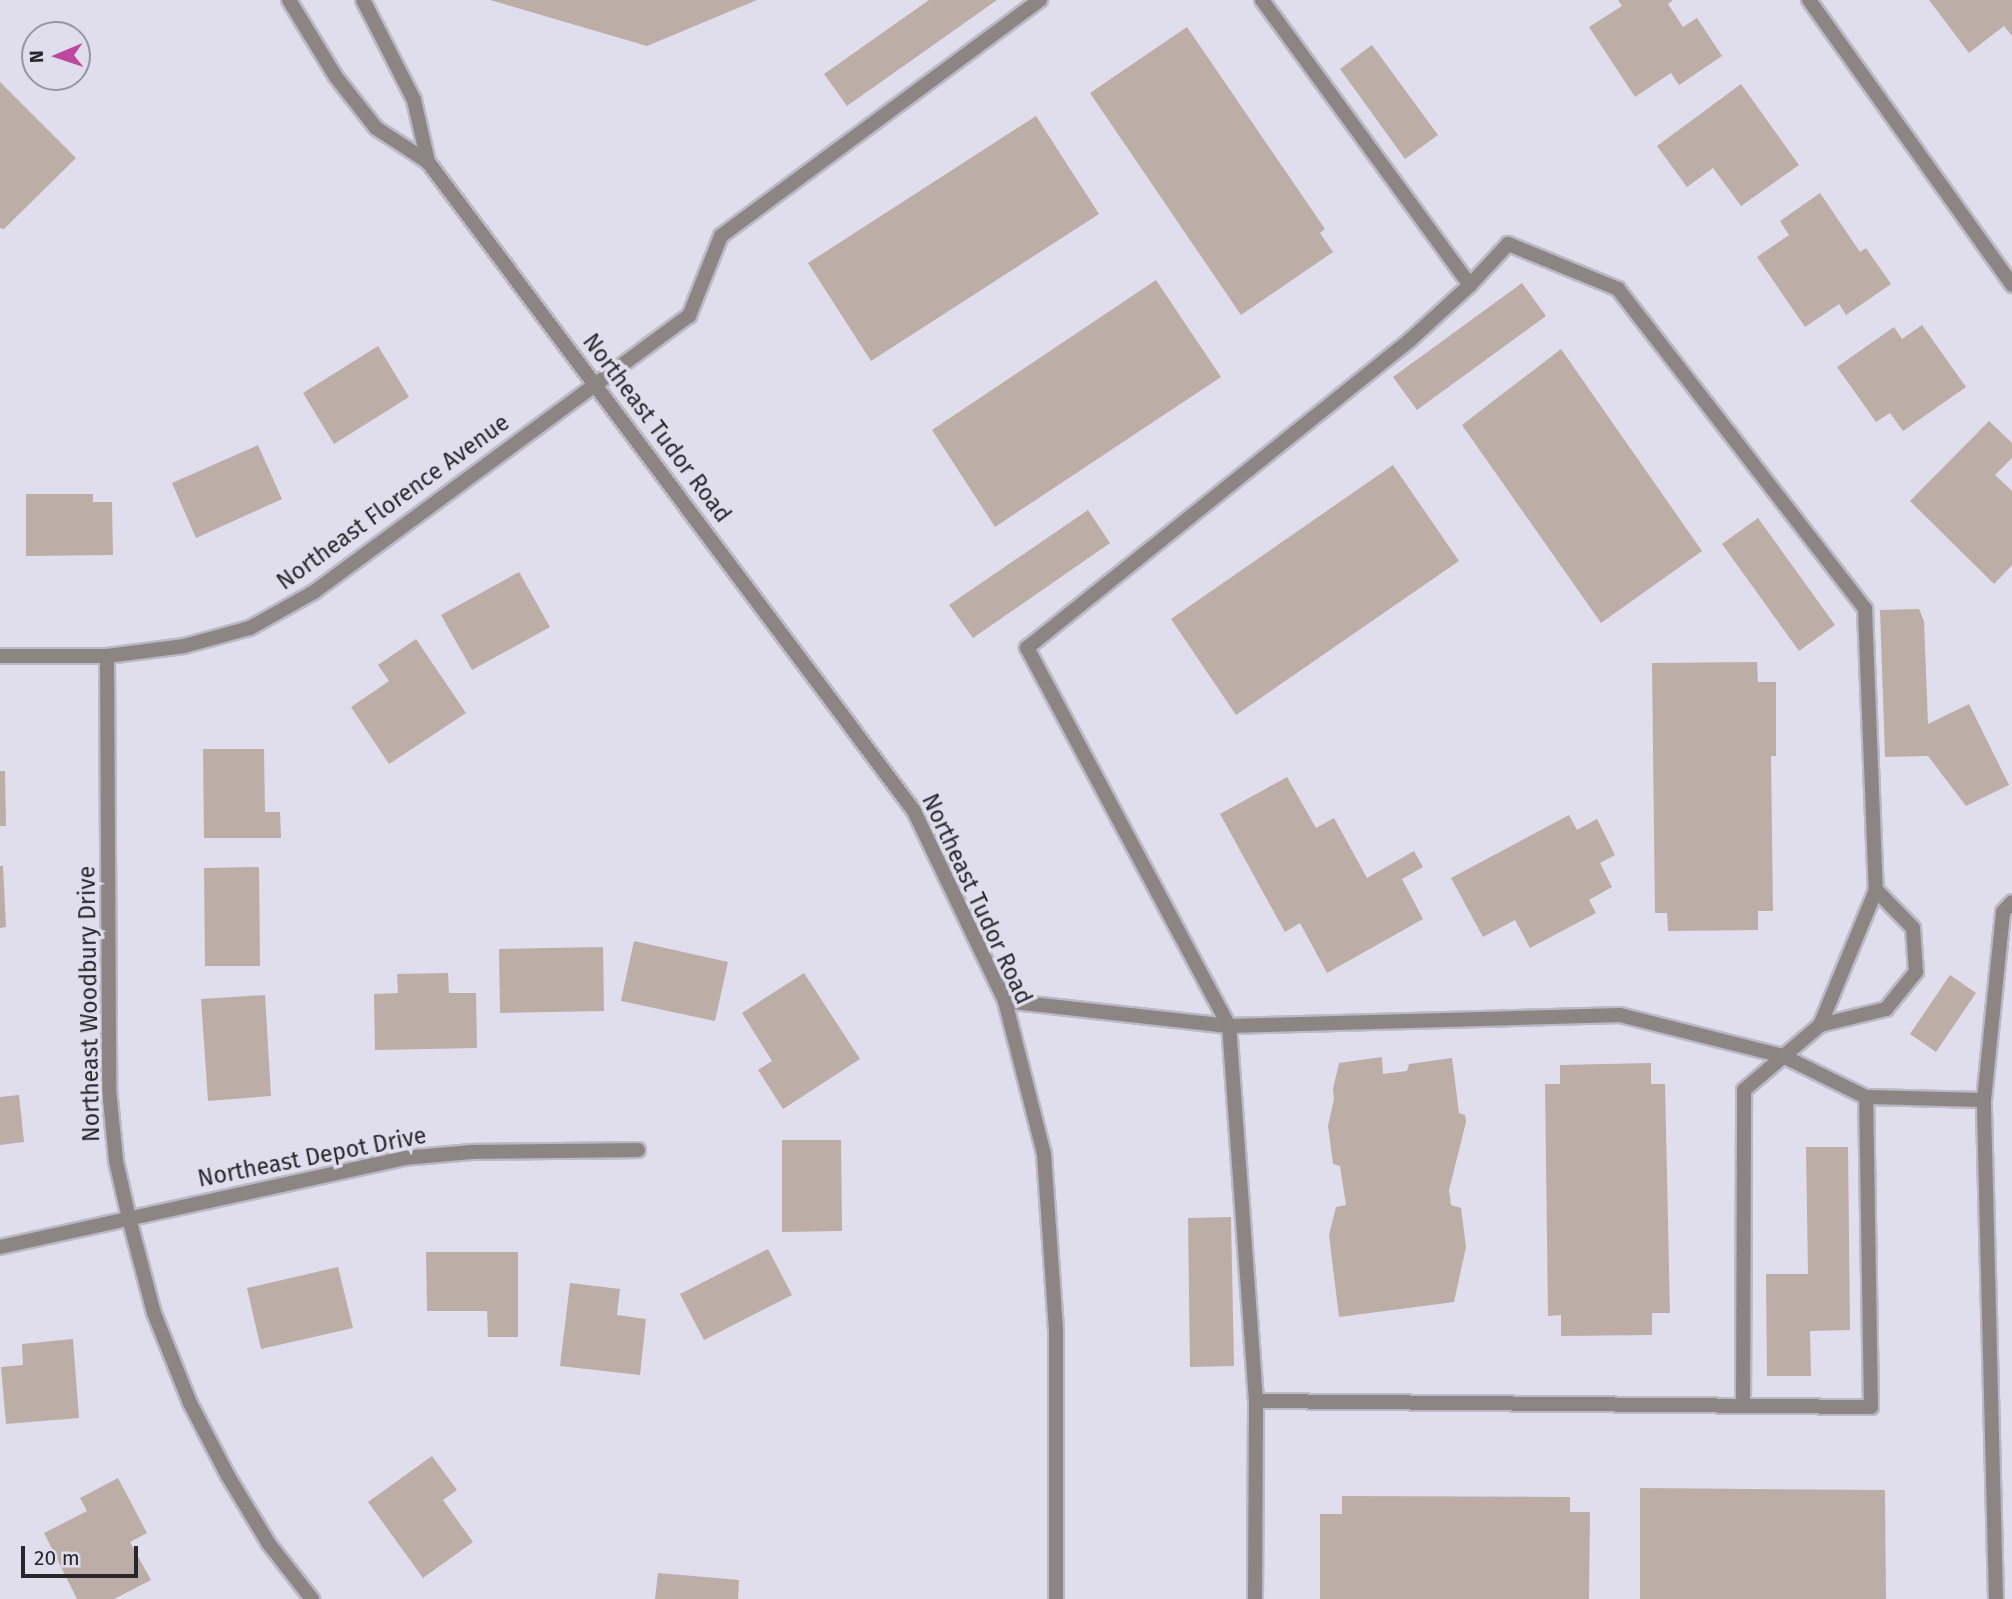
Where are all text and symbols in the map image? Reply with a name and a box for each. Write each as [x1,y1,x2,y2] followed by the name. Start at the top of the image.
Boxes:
[21,21,91,91] north arrow
[25,50,48,63] text: N
[577,328,737,528] street label: Northeast Tudor Road
[271,408,515,596] street label: Northeast Florence Avenue
[916,789,1038,1009] street label: Northeast Tudor Road
[73,866,105,1142] street label: Northeast Woodbury Drive
[195,1121,429,1193] street label: Northeast Depot Drive
[24,1532,142,1576] scale bar
[34,1545,80,1571] text: 20 m

